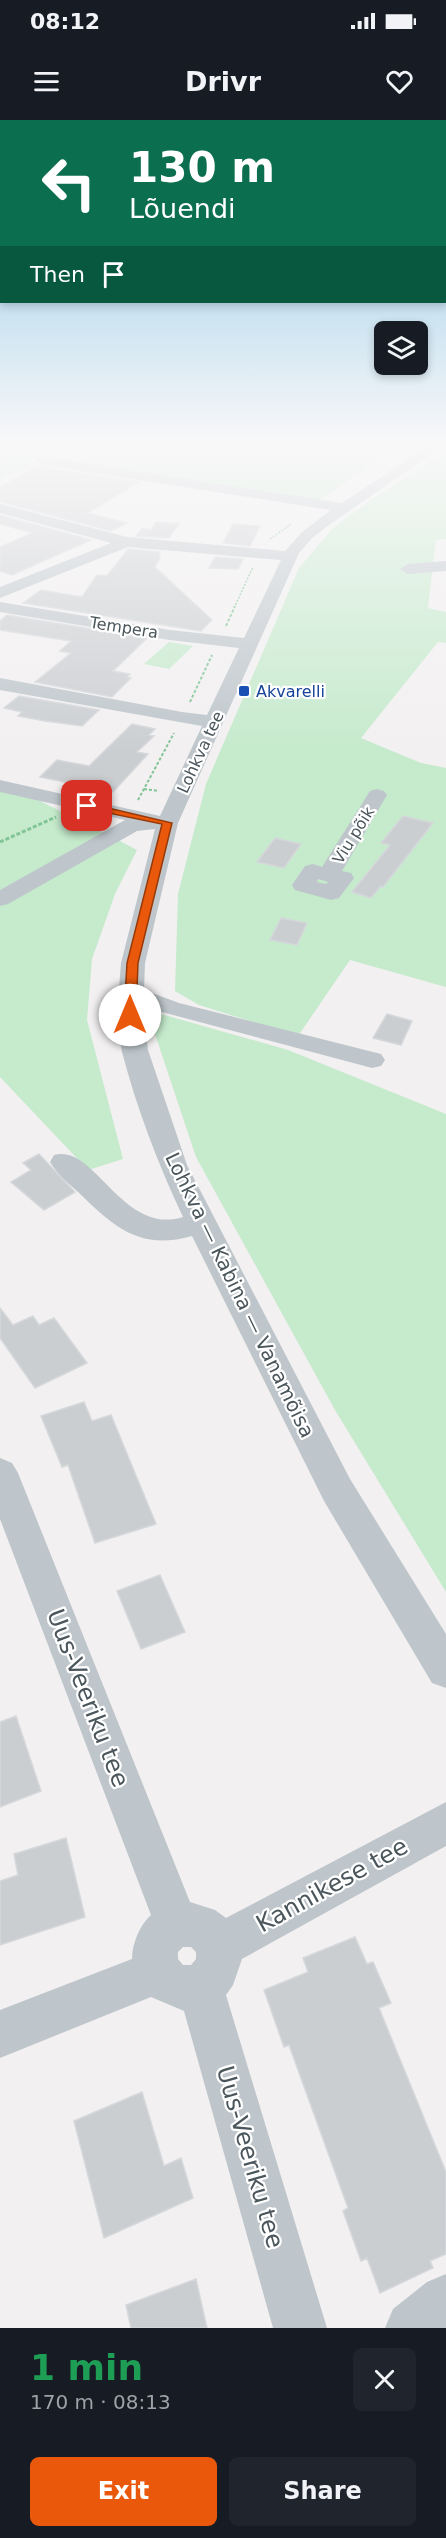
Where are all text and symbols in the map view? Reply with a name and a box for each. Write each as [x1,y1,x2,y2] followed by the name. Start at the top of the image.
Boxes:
[30,9,100,34] text: 08:12
[30,65,63,98] icon: menu
[383,65,416,98] icon: heart
[185,66,261,97] text: Drivr
[129,143,275,192] text: 130 m
[30,144,108,222] icon: left
[129,193,236,224] text: Lõuendi
[97,258,130,291] icon: arrive
[30,262,85,287] text: Then
[374,321,428,375] map controls
[374,321,428,375] button: layers
[87,613,159,642] street label: Tempera
[256,682,325,701] place label: Akvarelli
[237,684,251,698] marker: Akvarelli
[173,708,228,796] street label: Lohkva tee
[61,780,112,831] pin
[70,789,103,822] icon: arrive
[328,803,379,867] street label: Viu põik
[98,983,162,1047] position arrow
[160,1149,320,1441] street label: Lohkva — Kabina — Vanamõisa
[41,1605,135,1791] street label: Uus-Veeriku tee
[251,1832,413,1938] street label: Kannikese tee
[211,2063,289,2251] street label: Uus-Veeriku tee
[30,2347,143,2388] text: 1 min
[353,2348,416,2411] button: close
[30,2390,171,2414] text: 170 m · 08:13
[30,2457,217,2526] button: Exit
[229,2457,416,2526] button: Share

